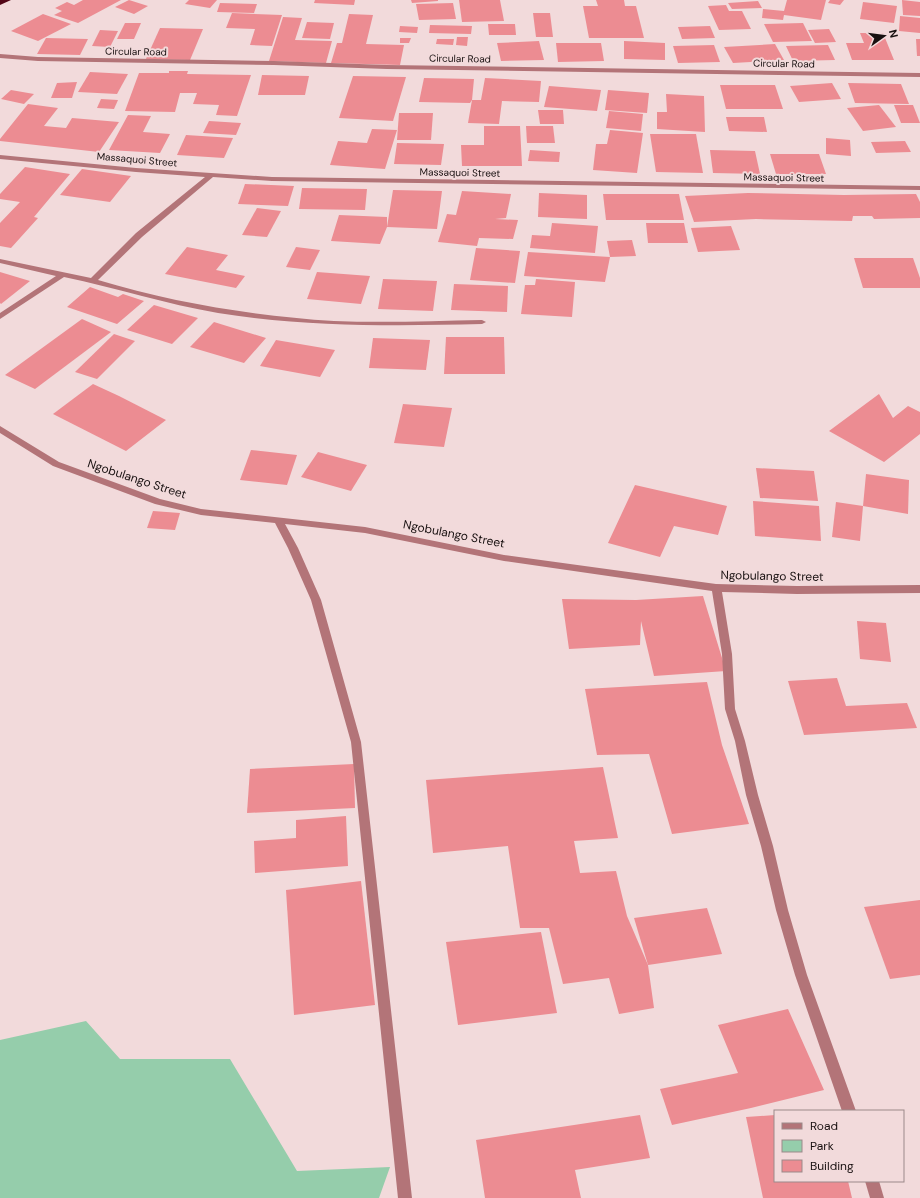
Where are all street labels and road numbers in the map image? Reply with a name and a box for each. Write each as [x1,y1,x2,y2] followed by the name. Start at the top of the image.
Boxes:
[105,44,167,59] street label: Circular Road
[429,51,491,66] street label: Circular Road
[753,56,815,71] street label: Circular Road
[96,150,178,169] street label: Massaquoi Street
[420,165,501,180] street label: Massaquoi Street
[744,170,825,185] street label: Massaquoi Street
[85,455,189,503] street label: Ngobulango Street
[402,516,506,552] street label: Ngobulango Street
[720,567,824,585] street label: Ngobulango Street

